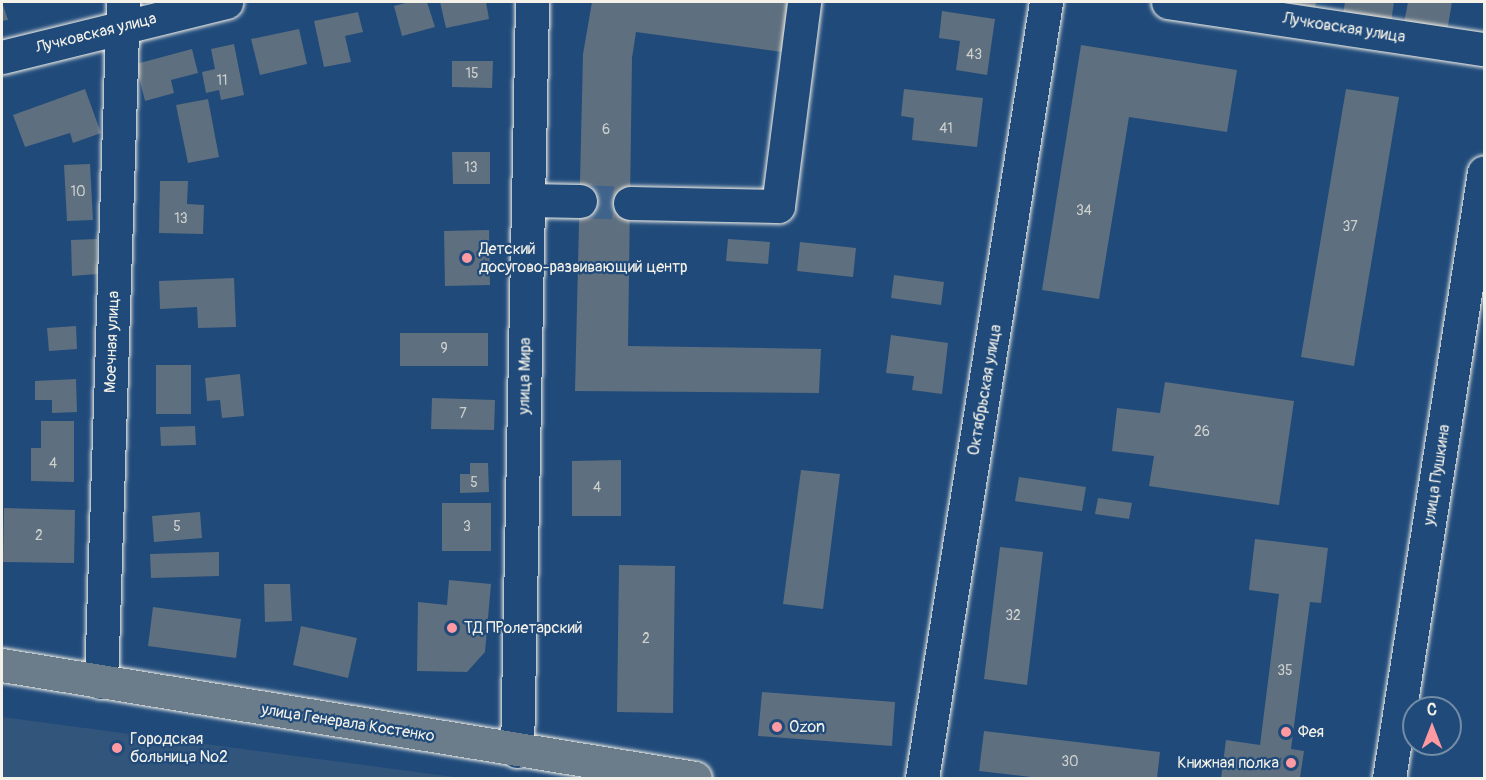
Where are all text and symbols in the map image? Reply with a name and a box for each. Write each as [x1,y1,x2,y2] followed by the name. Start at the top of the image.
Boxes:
[34,9,158,57] street label: Лучковская улица
[1281,9,1407,47] street label: Лучковская улица
[966,47,982,63] house number: 43
[465,66,479,82] house number: 15
[217,73,227,89] house number: 11
[939,121,953,137] house number: 41
[602,122,610,138] house number: 6
[464,160,478,176] house number: 13
[70,184,86,200] house number: 10
[1076,203,1092,219] house number: 34
[174,211,188,227] house number: 13
[1342,219,1358,235] house number: 37
[479,239,688,277] place label: Детский досугово-развивающий центр
[460,251,474,265] marker: Детский досугово-развивающий центр
[101,291,123,393] street label: Моечная улица
[964,323,1006,457] street label: Октябрьская улица
[515,337,535,415] street label: улица Мира
[440,341,448,357] house number: 9
[459,406,467,422] house number: 7
[1420,423,1454,527] street label: улица Пушкина
[1194,424,1210,440] house number: 26
[49,456,57,472] house number: 4
[470,475,478,491] house number: 5
[593,480,601,496] house number: 4
[173,519,181,535] house number: 5
[463,519,471,535] house number: 3
[35,528,43,544] house number: 2
[1005,608,1021,624] house number: 32
[464,618,583,638] place label: ТД ПРолетарский
[445,621,459,635] marker: ТД ПРолетарский
[642,631,650,647] house number: 2
[1277,663,1293,679] house number: 35
[1402,696,1462,756] north arrow
[260,700,436,746] street label: улица Генерала Костенко
[1427,700,1437,720] text: С
[789,717,825,737] place label: Ozon
[770,720,784,734] marker: Ozon
[1298,722,1324,742] place label: Фея
[1279,725,1293,739] marker: Фея
[130,729,228,767] place label: Городская больница №2
[108,739,126,757] marker: Городская больница №2
[1177,753,1279,773] place label: Книжная полка
[1061,754,1079,770] house number: 30
[1284,756,1298,770] marker: Книжная полка

